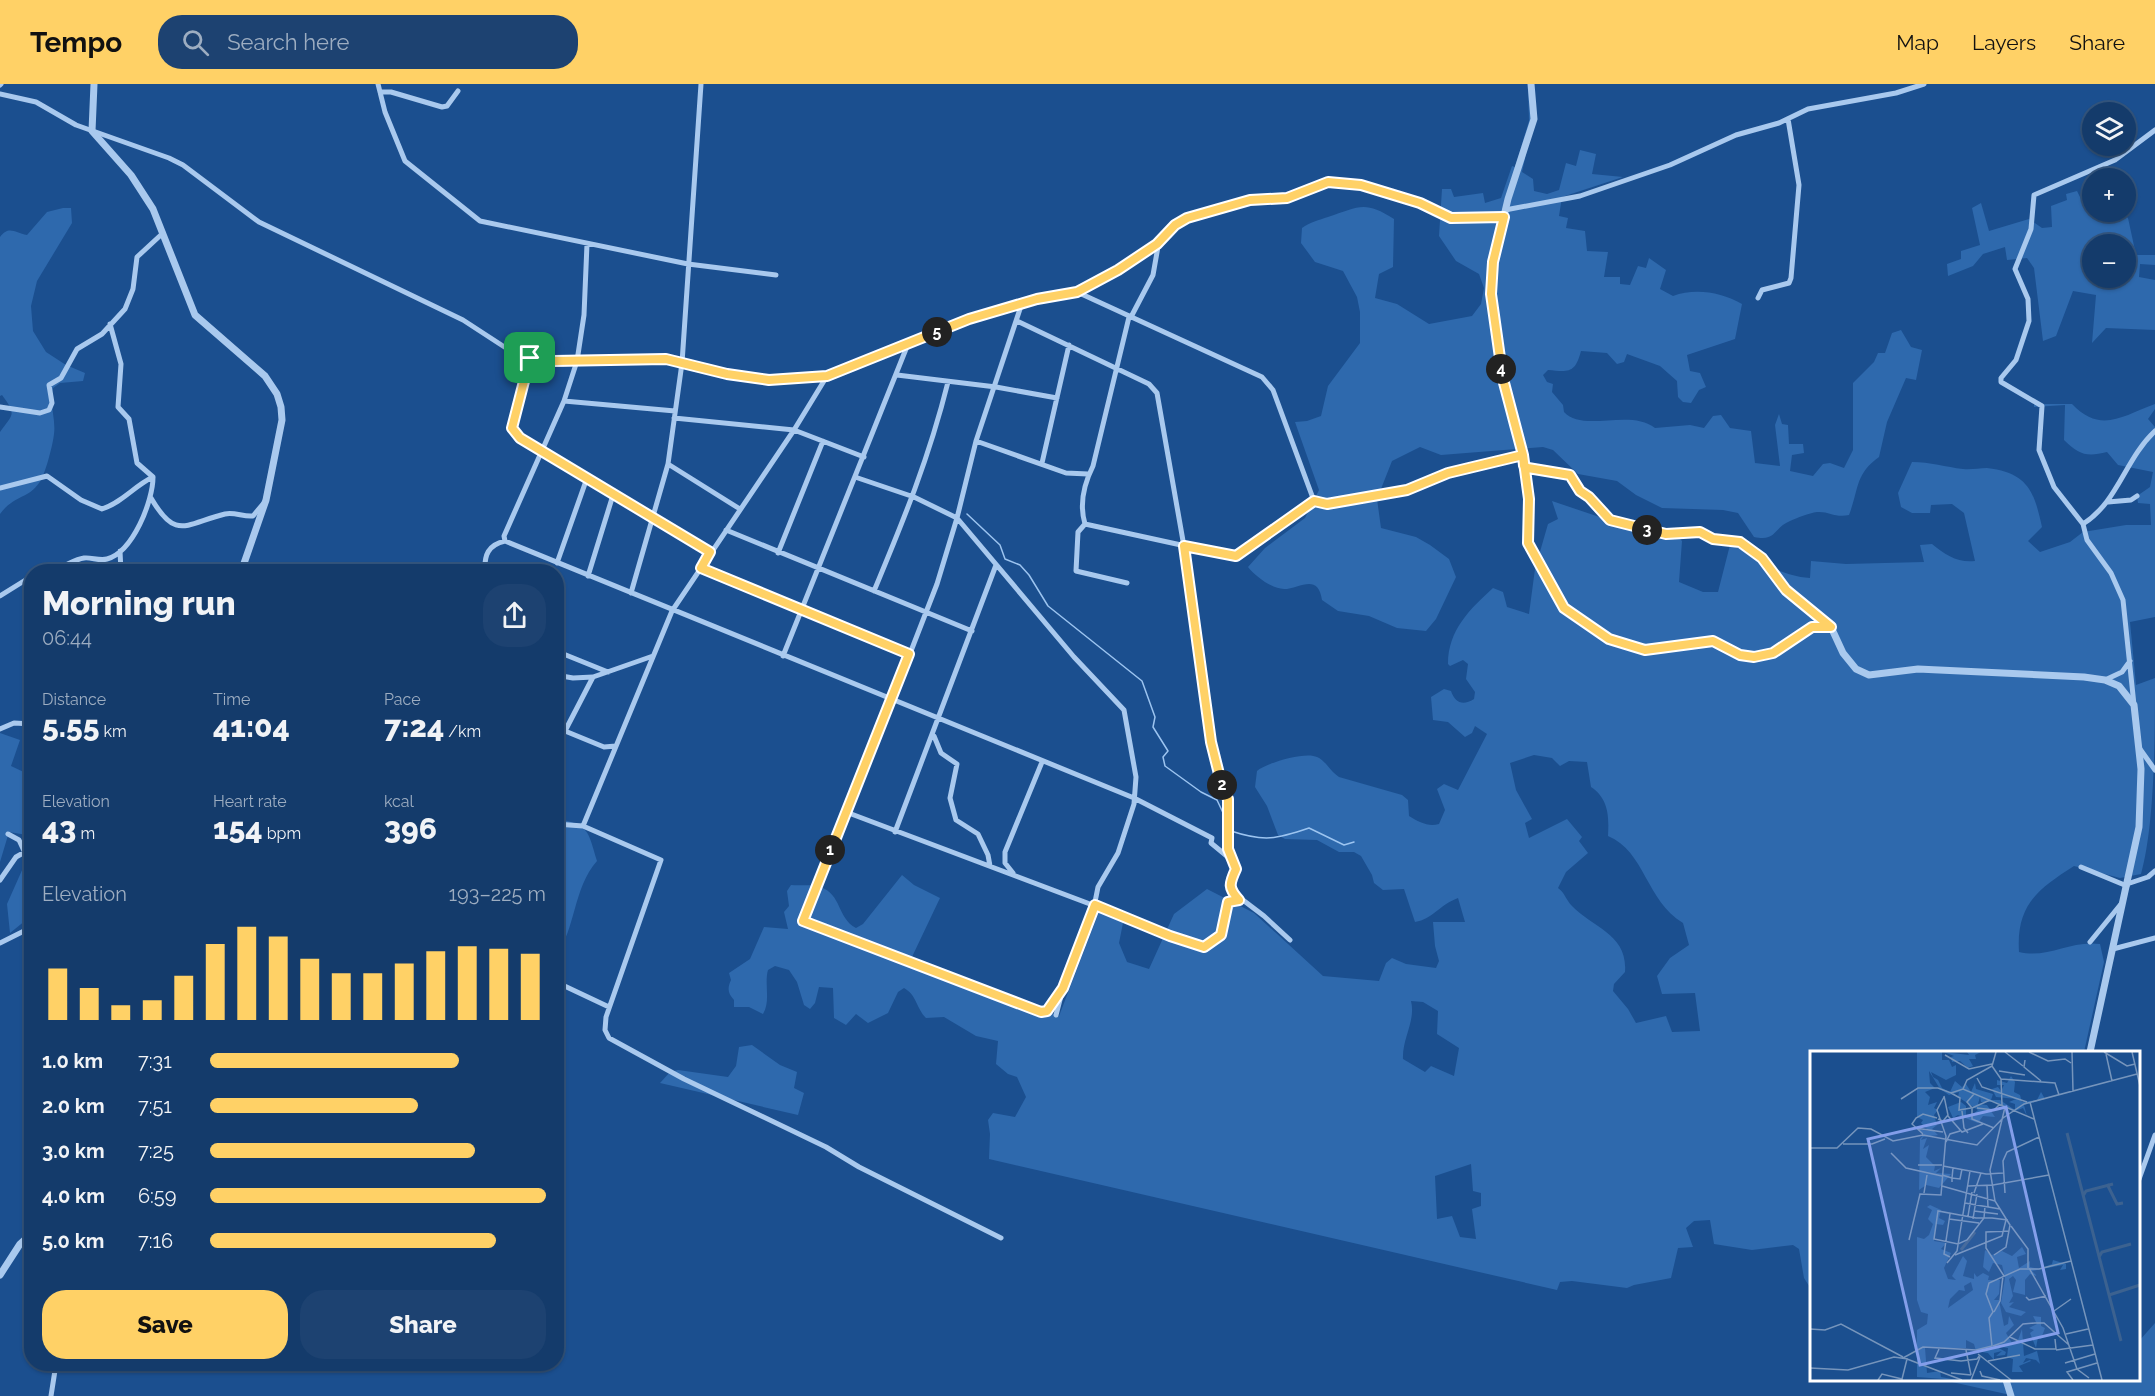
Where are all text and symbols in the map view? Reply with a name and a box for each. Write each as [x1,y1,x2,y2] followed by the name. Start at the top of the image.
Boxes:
[158,15,578,69] search box
[30,26,122,59] text: Tempo
[179,26,212,59] icon: search
[227,29,349,55] text: Search here
[1896,30,1939,55] text: Map
[1972,30,2036,55] text: Layers
[2069,30,2125,55] text: Share
[2082,102,2136,288] map controls
[2082,102,2136,156] button: layers
[2082,168,2136,222] button: +
[2082,234,2136,288] button: −
[922,317,952,347] pin: 5
[933,322,941,341] text: 5
[504,332,555,383] pin
[513,341,546,374] icon: arrive
[1486,354,1516,384] pin: 4
[1496,359,1506,378] text: 4
[1632,515,1662,545] pin: 3
[1643,520,1651,539] text: 3
[42,584,236,623] text: Morning run
[483,584,546,647] button: share
[42,626,92,650] text: 06:44
[42,690,106,709] text: Distance
[213,690,250,709] text: Time
[384,690,421,709] text: Pace
[42,709,99,744] text: 5.55
[213,709,290,744] text: 41:04
[384,709,444,744] text: 7:24
[99,722,127,741] text: km
[444,722,481,741] text: /km
[1207,770,1237,800] pin: 2
[1217,775,1227,794] text: 2
[42,792,110,811] text: Elevation
[213,792,287,811] text: Heart rate
[384,792,414,811] text: kcal
[42,811,76,846] text: 43
[213,811,263,846] text: 154
[384,811,437,846] text: 396
[76,824,95,843] text: m
[263,824,301,843] text: bpm
[815,835,845,865] pin: 1
[826,840,834,859] text: 1
[42,882,127,906] text: Elevation
[448,882,546,906] text: 193–225 m
[42,1049,103,1073] text: 1.0 km
[138,1049,172,1073] text: 7:31
[1810,1051,2140,1381] inset map
[42,1094,105,1118] text: 2.0 km
[138,1094,172,1118] text: 7:51
[42,1139,105,1163] text: 3.0 km
[138,1139,174,1163] text: 7:25
[42,1184,105,1208] text: 4.0 km
[138,1184,176,1208] text: 6:59
[42,1229,104,1253] text: 5.0 km
[138,1229,173,1253] text: 7:16
[42,1290,288,1359] button: Save
[300,1290,546,1359] button: Share

